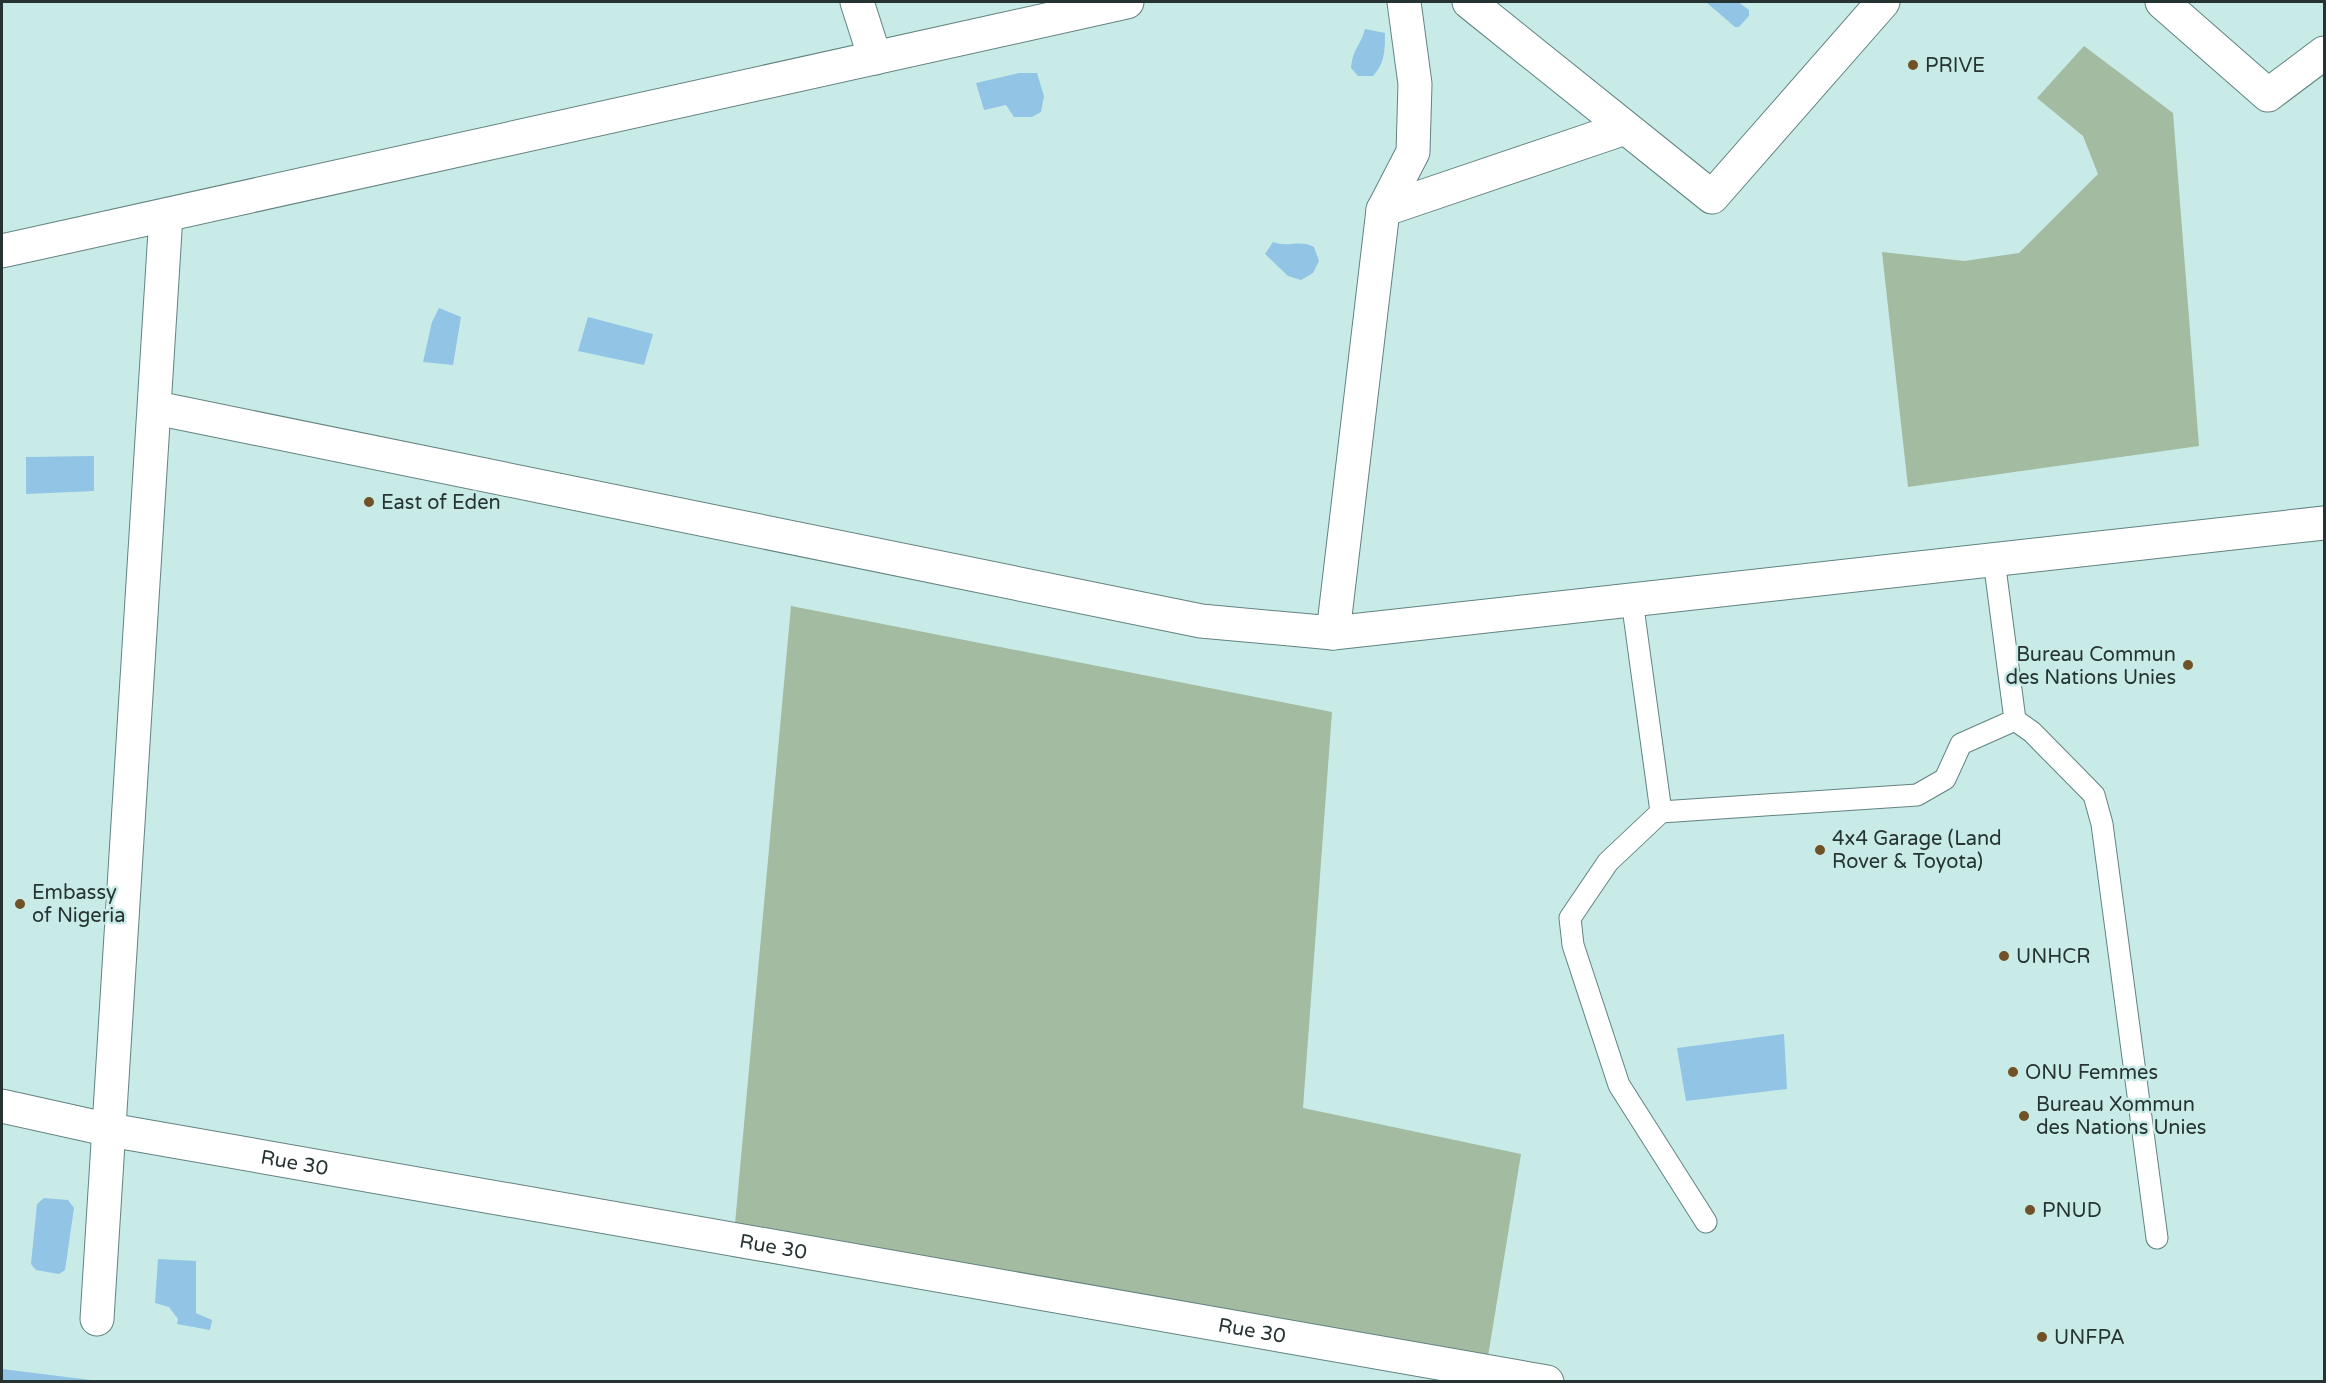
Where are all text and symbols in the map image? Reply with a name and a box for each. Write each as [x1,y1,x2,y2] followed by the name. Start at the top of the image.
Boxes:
[1925,54,1985,78] place label: PRIVE
[1906,58,1920,72] marker: PRIVE
[381,491,501,515] place label: East of Eden
[362,495,376,509] marker: East of Eden
[2006,643,2176,690] place label: Bureau Commun des Nations Unies
[2181,658,2195,672] marker: Bureau Commun des Nations Unies
[1832,827,2002,874] place label: 4x4 Garage (Land Rover & Toyota)
[1813,843,1827,857] marker: 4x4 Garage (Land Rover & Toyota)
[32,881,126,928] place label: Embassy of Nigeria
[13,897,27,911] marker: Embassy of Nigeria
[2016,945,2090,969] place label: UNHCR
[1997,949,2011,963] marker: UNHCR
[2025,1061,2158,1085] place label: ONU Femmes
[2006,1065,2020,1079] marker: ONU Femmes
[2036,1093,2206,1140] place label: Bureau Xommun des Nations Unies
[2017,1109,2031,1123] marker: Bureau Xommun des Nations Unies
[259,1146,330,1181] street label: Rue 30
[2042,1199,2102,1223] place label: PNUD
[2023,1203,2037,1217] marker: PNUD
[737,1230,809,1265] street label: Rue 30
[1216,1314,1287,1349] street label: Rue 30
[2054,1326,2125,1350] place label: UNFPA
[2035,1330,2049,1344] marker: UNFPA

